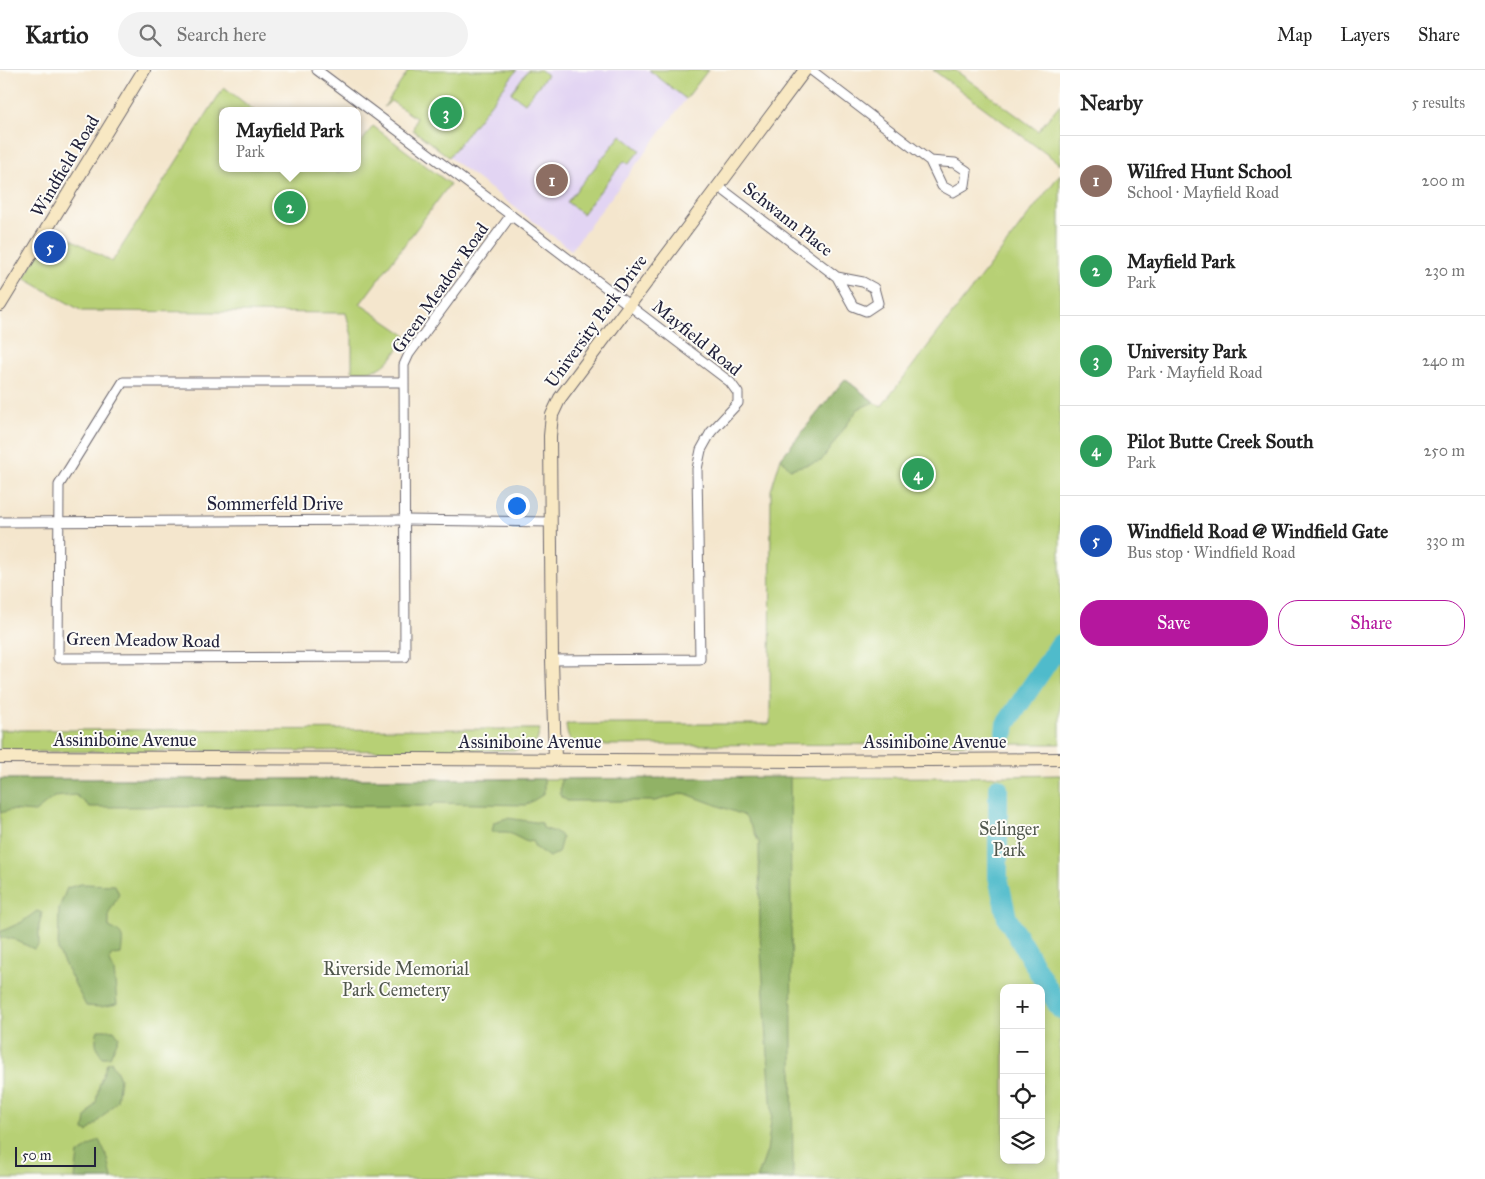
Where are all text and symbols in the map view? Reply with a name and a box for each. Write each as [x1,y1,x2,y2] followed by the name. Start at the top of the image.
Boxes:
[118,12,468,57] search box
[25,20,88,50] text: Kartio
[136,21,164,49] icon: search
[176,23,266,46] text: Search here
[1277,24,1312,46] text: Map
[1340,24,1390,46] text: Layers
[1418,24,1460,46] text: Share
[1080,90,1143,116] text: Nearby
[1411,93,1465,112] text: 5 results
[430,94,462,132] pin: 3
[219,107,361,172] popup
[26,111,104,221] street label: Windfield Road
[236,119,344,142] text: Mayfield Park
[236,142,265,161] text: Park
[1127,160,1292,183] text: Wilfred Hunt School
[536,161,568,199] pin: 1
[1093,171,1099,190] text: 1
[1422,171,1465,190] text: 200 m
[739,177,837,261] street label: Schwann Place
[1127,183,1279,202] text: School · Mayfield Road
[274,188,306,226] pin: 2
[387,219,493,357] street label: Green Meadow Road
[34,228,66,266] pin: 5
[540,250,652,392] street label: University Park Drive
[1127,250,1235,273] text: Mayfield Park
[1092,261,1100,280] text: 2
[1425,261,1465,280] text: 230 m
[1127,273,1156,292] text: Park
[648,295,746,381] street label: Mayfield Road
[1127,340,1247,363] text: University Park
[1093,351,1099,370] text: 3
[1422,351,1465,370] text: 240 m
[1127,363,1263,382] text: Park · Mayfield Road
[1127,430,1314,453] text: Pilot Butte Creek South
[1092,441,1100,460] text: 4
[1424,441,1465,460] text: 250 m
[1127,453,1156,472] text: Park
[902,455,934,493] pin: 4
[207,493,343,515] street label: Sommerfeld Drive
[504,493,530,519] your location
[1127,520,1388,543] text: Windfield Road @ Windfield Gate
[1092,531,1100,550] text: 5
[1426,531,1465,550] text: 330 m
[1127,543,1296,562] text: Bus stop · Windfield Road
[1080,600,1268,646] button: Save
[1278,600,1465,646] button: Share
[66,628,220,652] street label: Green Meadow Road
[53,729,196,751] street label: Assiniboine Avenue
[458,731,601,753] street label: Assiniboine Avenue
[863,731,1006,753] street label: Assiniboine Avenue
[979,818,1039,861] park label: Selinger Park
[323,958,469,1001] park label: Riverside Memorial Park Cemetery
[1000,984,1045,1164] map controls
[1000,984,1045,1029] button: +
[1000,1029,1045,1074] button: −
[1000,1074,1045,1119] button: locate
[1000,1119,1045,1164] button: layers
[15,1144,96,1167] scale bar
[22,1147,51,1164] text: 50 m

